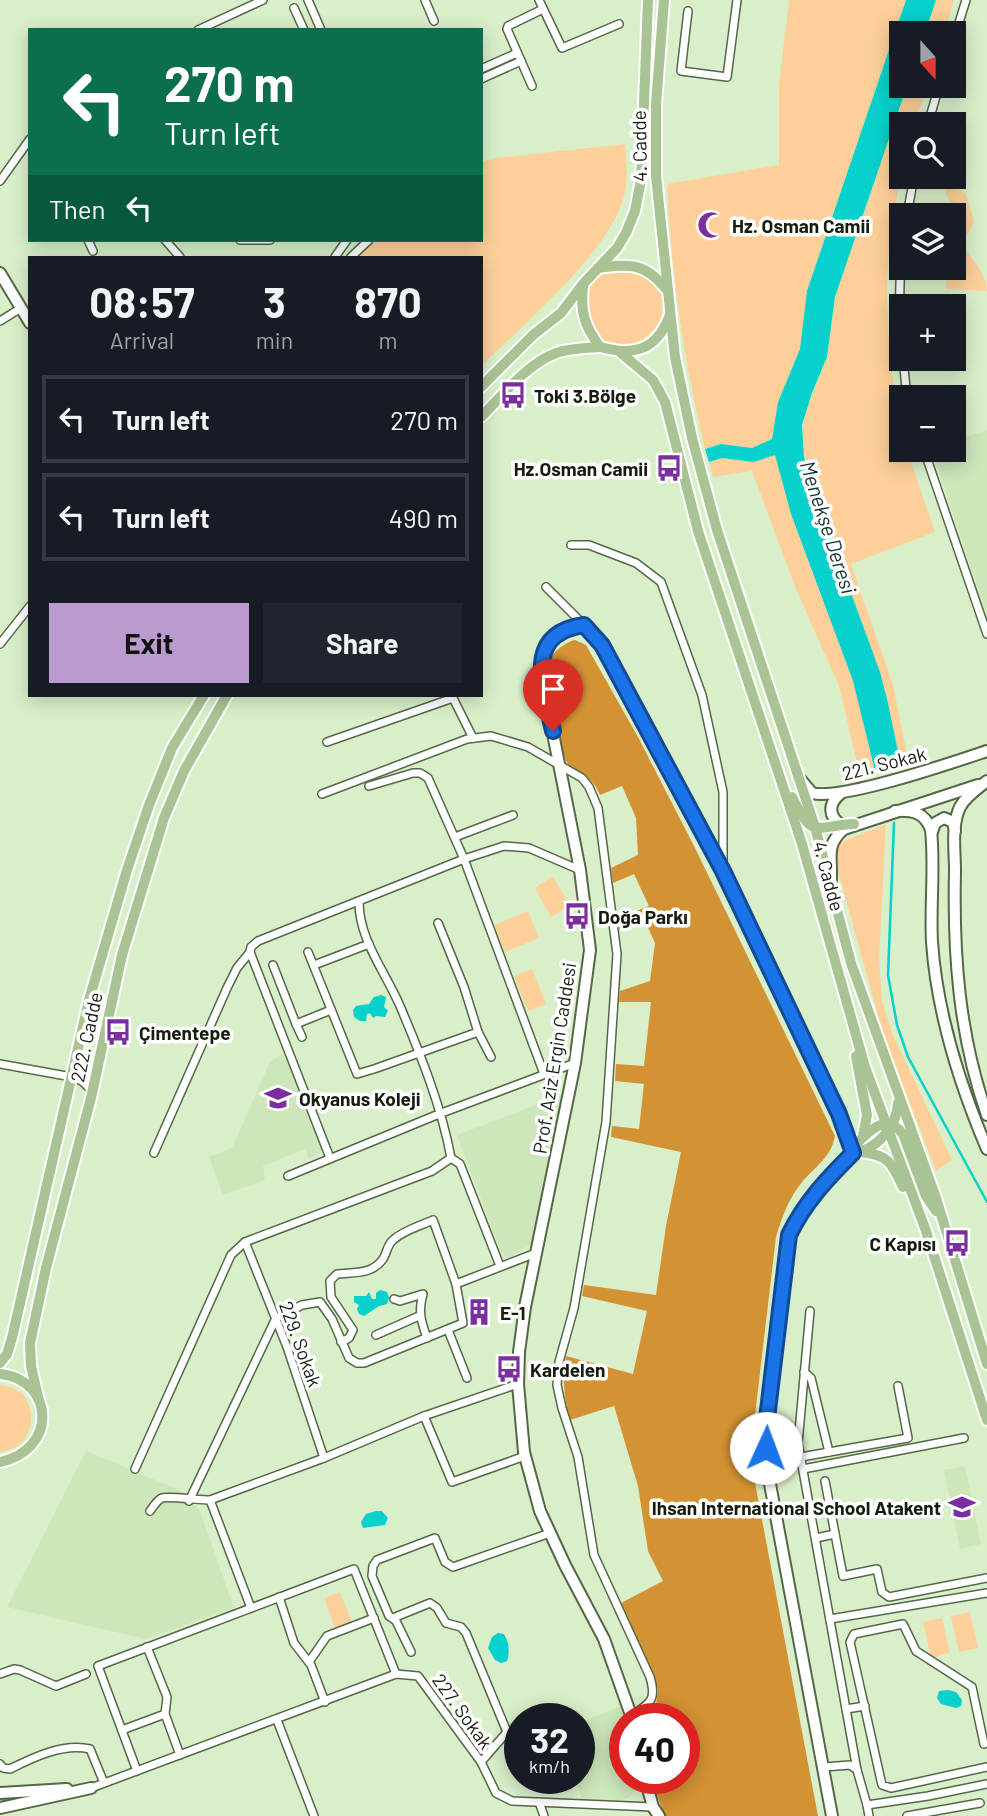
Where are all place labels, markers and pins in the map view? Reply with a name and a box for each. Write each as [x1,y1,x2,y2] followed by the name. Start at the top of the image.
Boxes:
[696,210,726,240] mosque icon: Hz. Osman Camii
[732,214,870,237] place label: Hz. Osman Camii
[498,380,528,410] bus stop icon: Toki 3.Bölge
[534,384,636,407] place label: Toki 3.Bölge
[654,453,684,483] bus stop icon: Hz.Osman Camii
[514,457,648,480] place label: Hz.Osman Camii
[523,659,583,731] pin
[562,901,592,931] bus stop icon: Doğa Parkı
[598,905,688,928] place label: Doğa Parkı
[103,1017,133,1047] bus stop icon: Çimentepe
[139,1021,231,1044] place label: Çimentepe
[263,1083,293,1113] school or university icon: Okyanus Koleji
[299,1087,421,1110] place label: Okyanus Koleji
[942,1228,972,1258] bus stop icon: C Kapısı
[869,1232,936,1255] place label: C Kapısı
[464,1297,494,1327] building icon: E-1
[500,1301,526,1324] place label: E-1
[494,1354,524,1384] bus stop icon: Kardelen
[530,1358,606,1381] place label: Kardelen
[947,1492,977,1522] school or university icon: Ihsan International School Atakent
[652,1496,941,1519] place label: Ihsan International School Atakent

